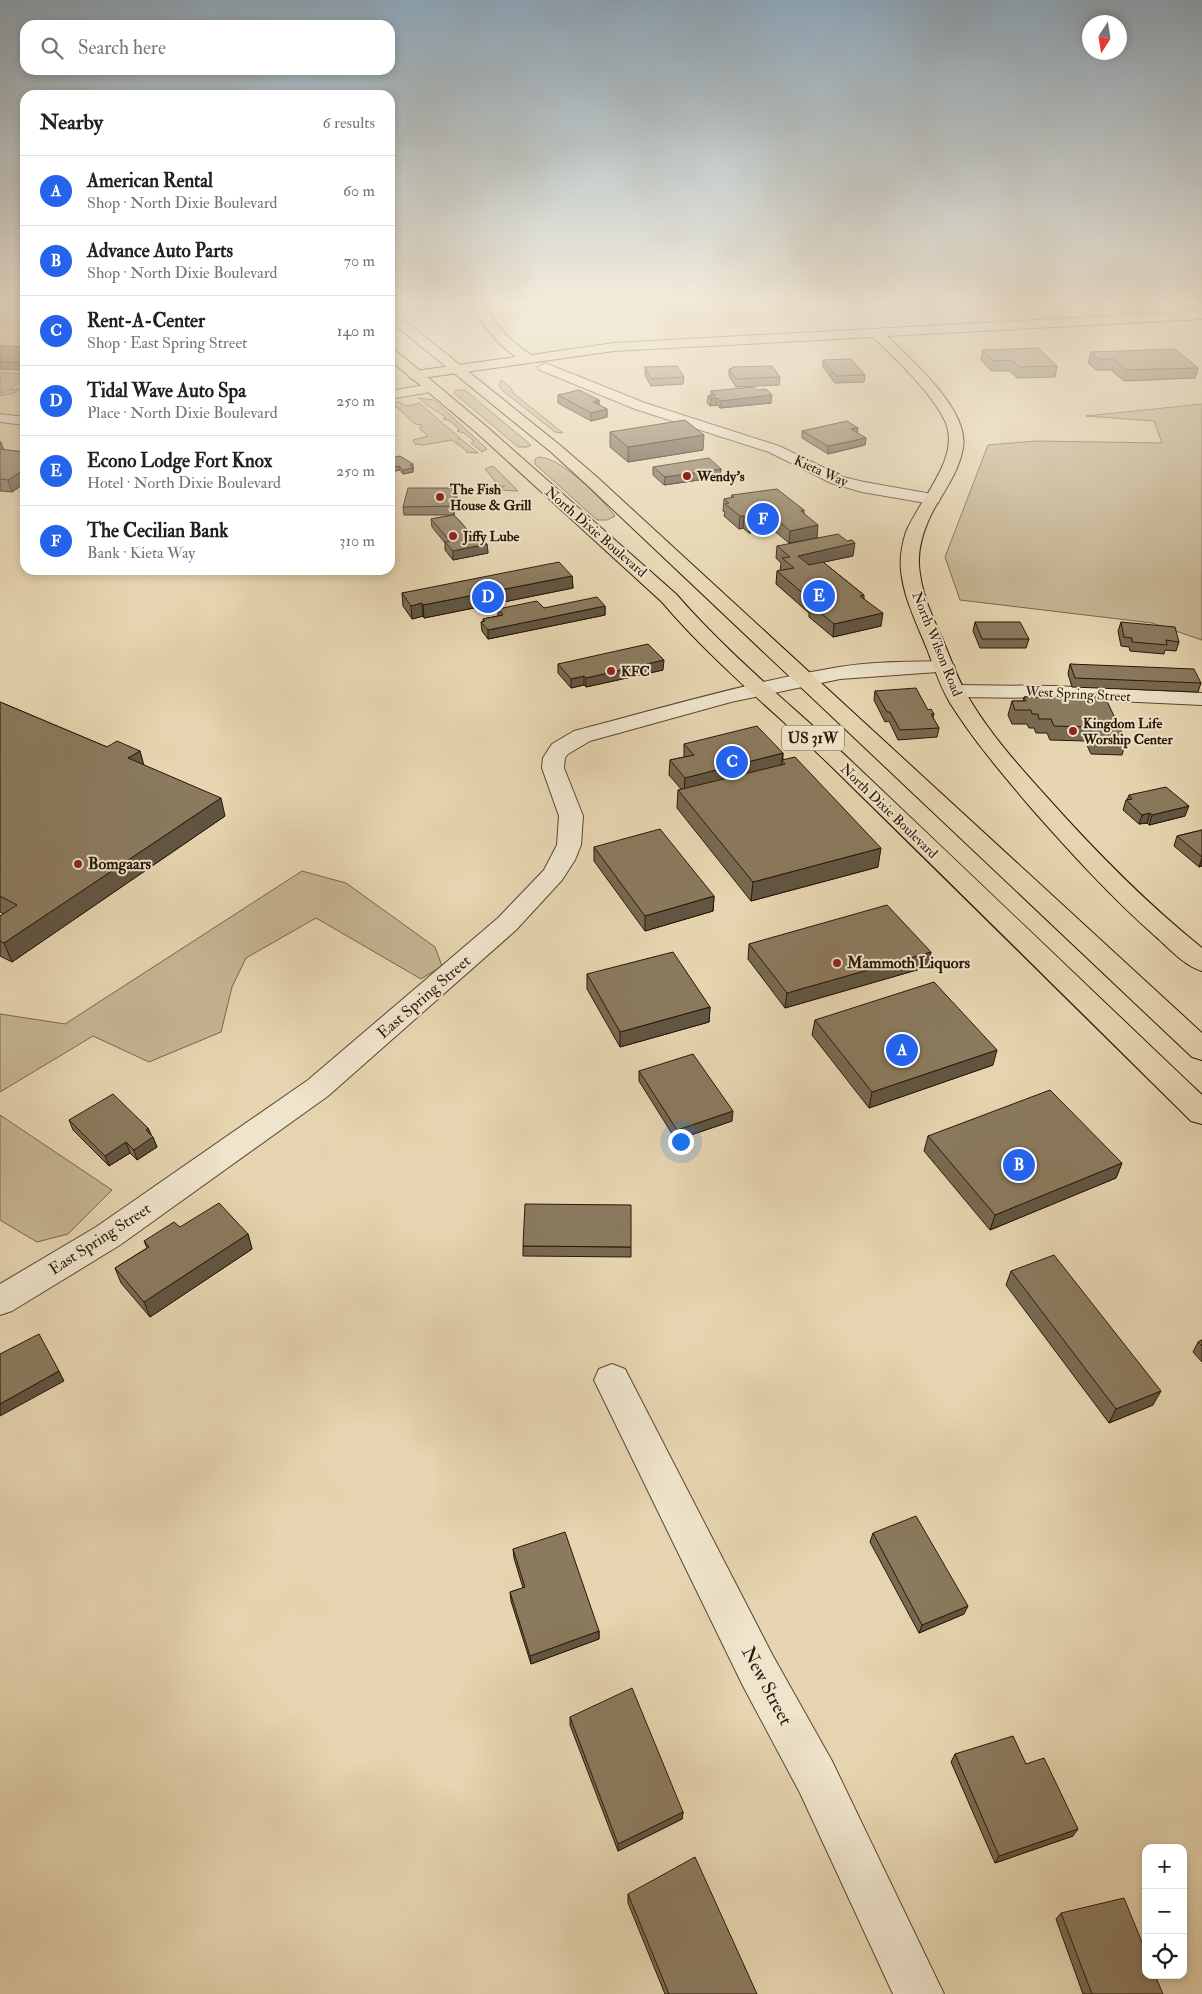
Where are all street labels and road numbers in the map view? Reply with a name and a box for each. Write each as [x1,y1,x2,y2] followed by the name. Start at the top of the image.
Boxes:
[791,452,851,492] street label: Kieta Way
[542,483,650,581] street label: North Dixie Boulevard
[908,589,966,699] street label: North Wilson Road
[1024,683,1132,706] street label: West Spring Street
[782,726,844,750] road number: US 31W
[837,760,941,862] street label: North Dixie Boulevard
[373,951,475,1044] street label: East Spring Street
[45,1199,155,1280] street label: East Spring Street
[736,1642,798,1730] street label: New Street

